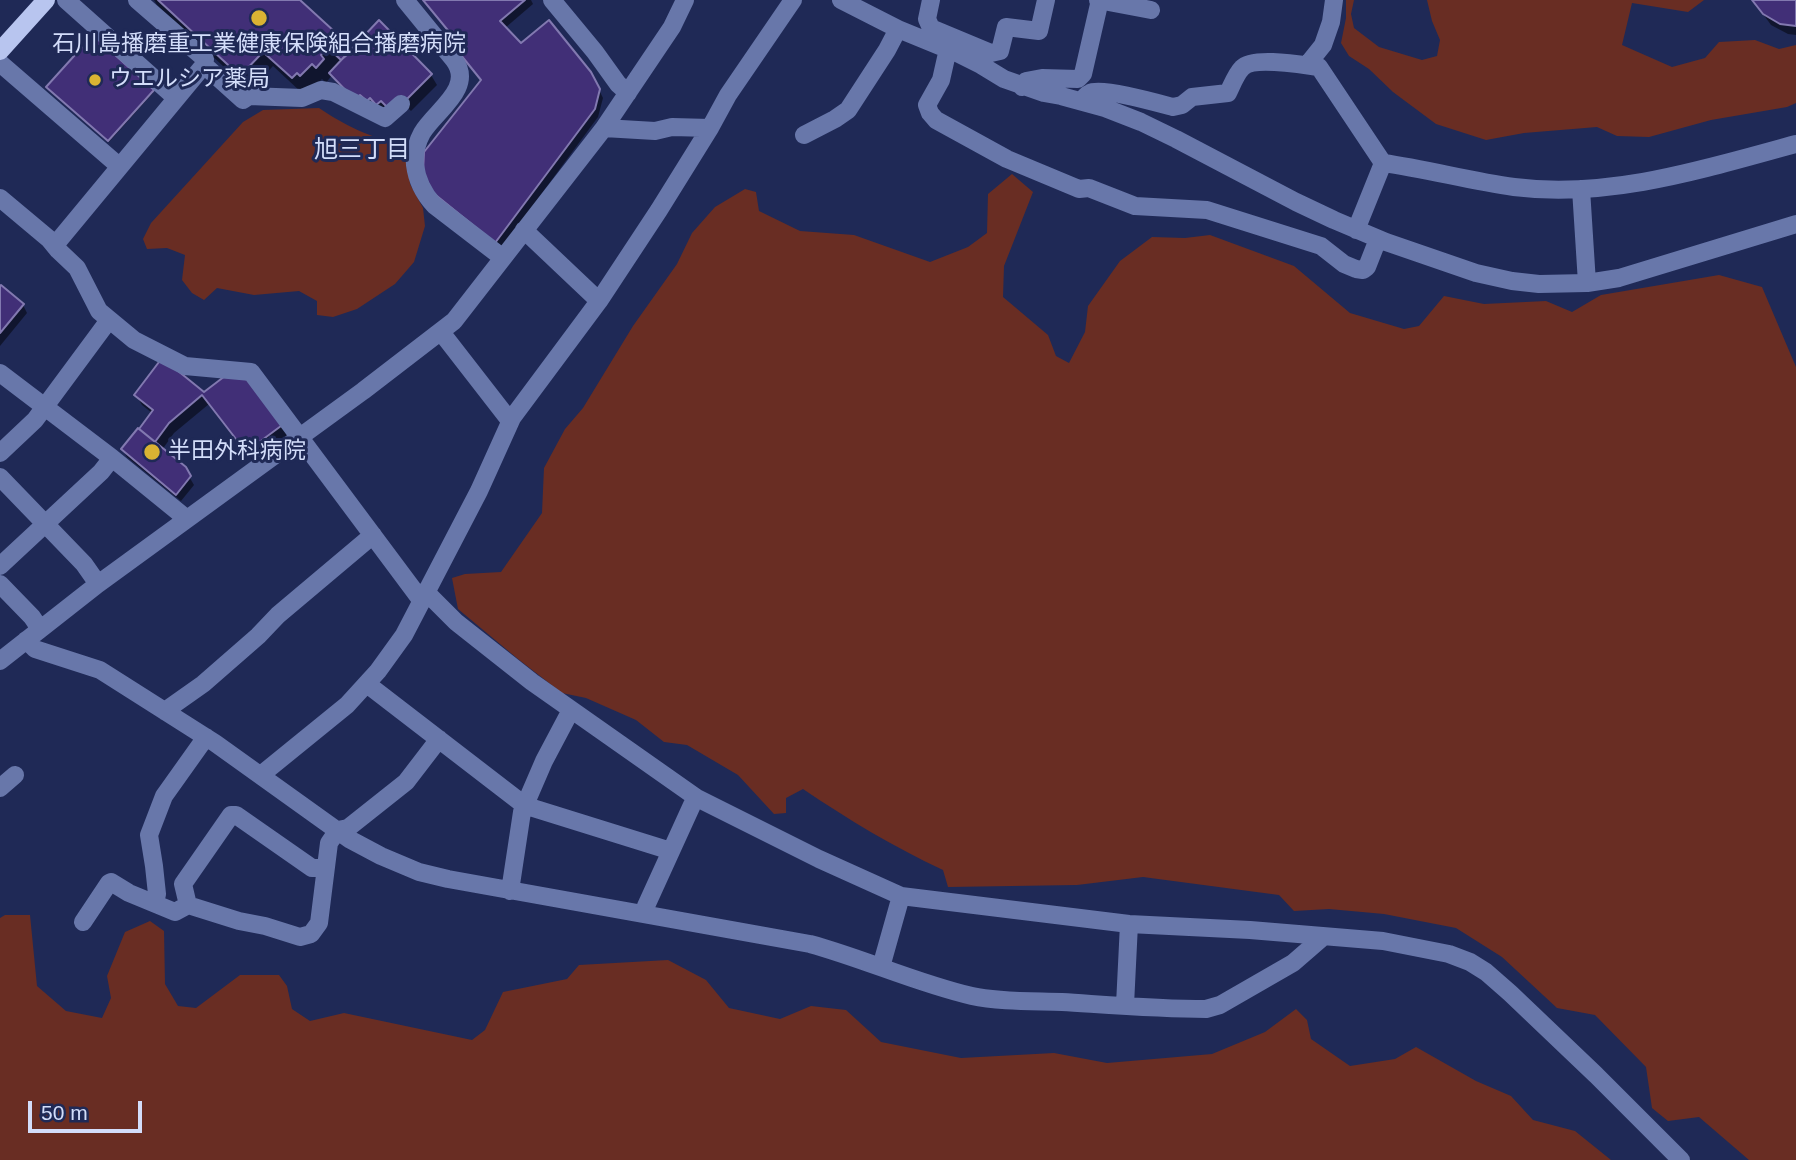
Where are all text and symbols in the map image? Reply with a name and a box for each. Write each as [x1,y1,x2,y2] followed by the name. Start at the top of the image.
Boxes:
[249,8,269,28] marker: 石川島播磨重工業健康保険組合播磨病院
[52,31,466,59] place label: 石川島播磨重工業健康保険組合播磨病院
[109,66,270,94] place label: ウエルシア薬局
[87,72,103,88] marker: ウエルシア薬局
[314,136,410,164] district label: 旭三丁目
[168,438,306,466] place label: 半田外科病院
[142,442,162,462] marker: 半田外科病院
[32,1086,145,1130] scale bar
[41,1101,88,1124] text: 50 m

